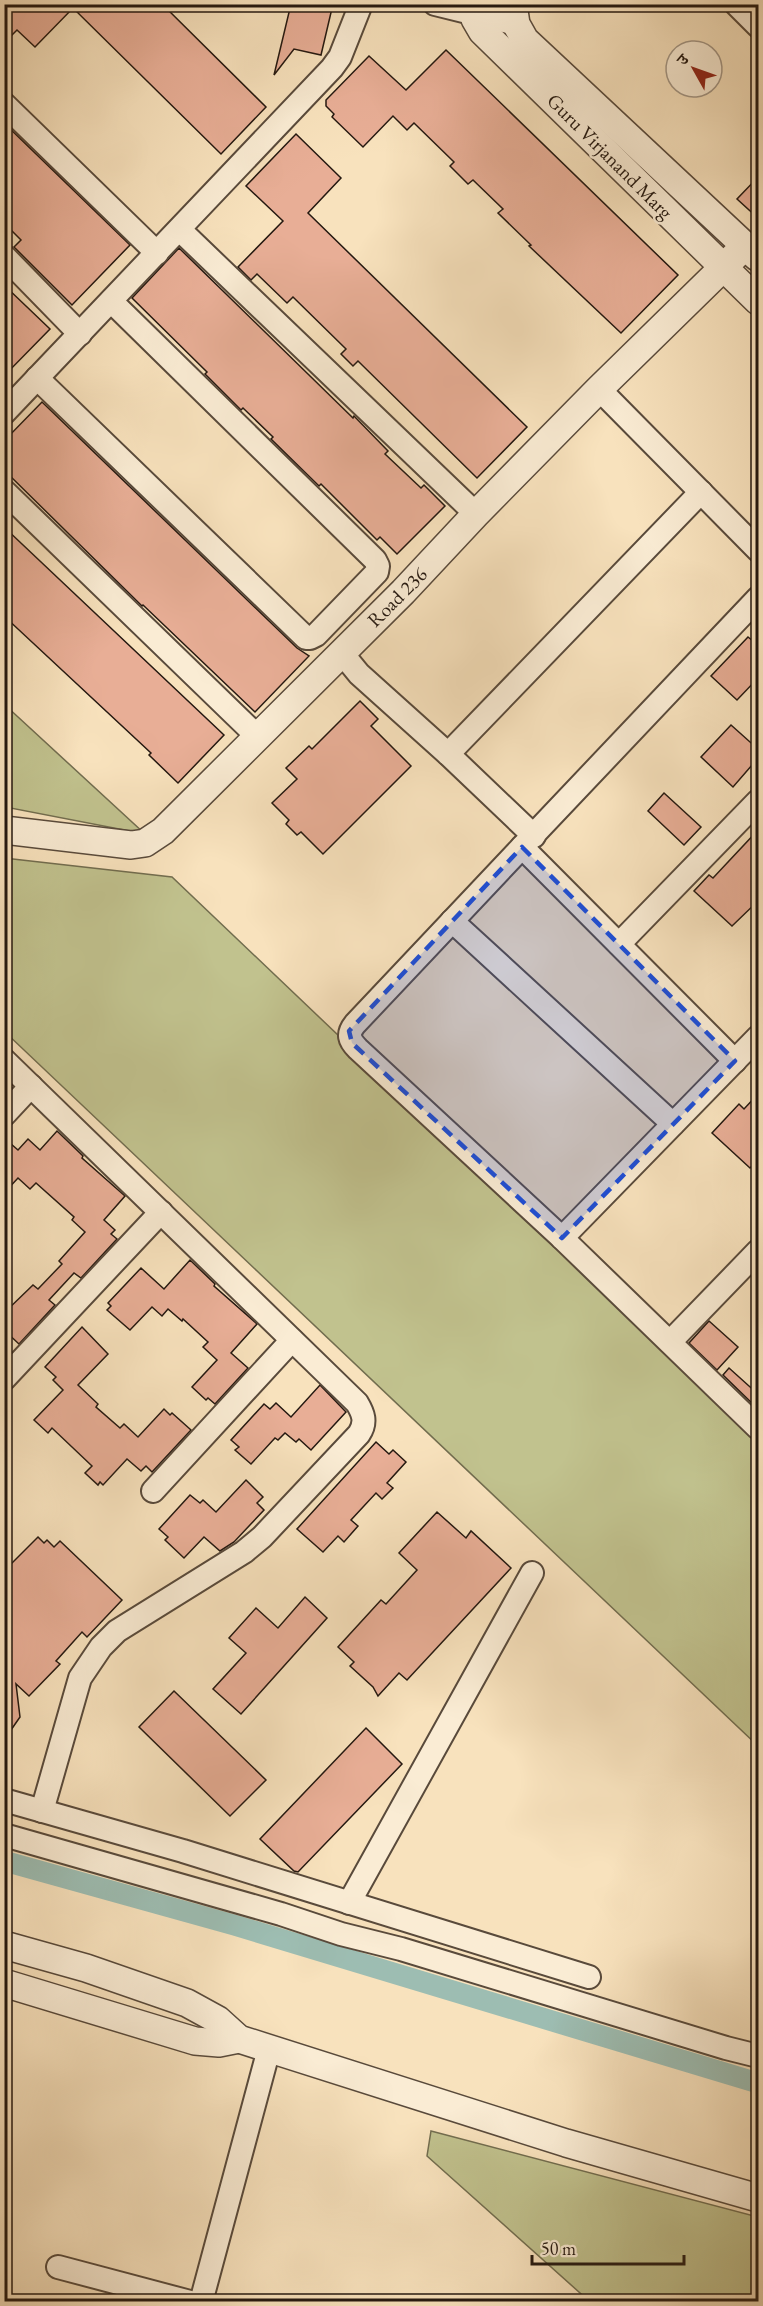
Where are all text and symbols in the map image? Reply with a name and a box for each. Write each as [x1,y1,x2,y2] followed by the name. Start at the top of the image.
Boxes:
[664,39,724,99] north arrow
[672,48,695,70] text: उ
[542,88,679,225] street label: Guru Virjanand Marg
[361,561,433,633] street label: Road 236
[532,2228,684,2266] scale bar
[541,2237,576,2260] text: 50 m

